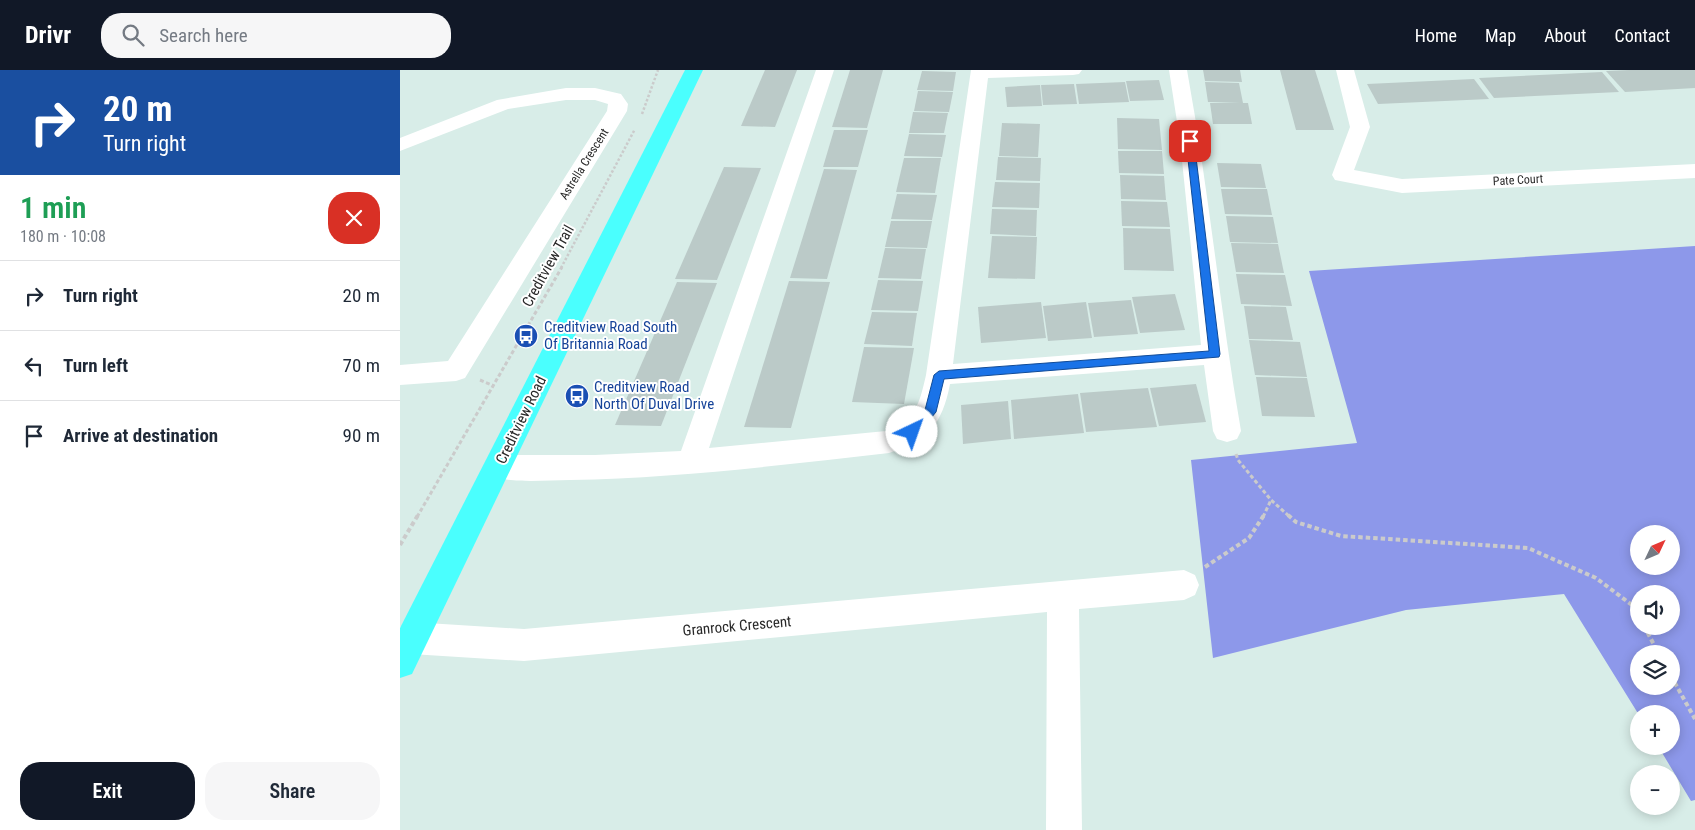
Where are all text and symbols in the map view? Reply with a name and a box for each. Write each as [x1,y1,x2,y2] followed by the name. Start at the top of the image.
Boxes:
[101,13,451,58] search box
[25,21,71,49] text: Drivr
[119,21,147,49] icon: search
[159,24,248,47] text: Search here
[1415,25,1457,46] text: Home
[1485,25,1516,46] text: Map
[1544,25,1586,46] text: About
[1614,25,1670,46] text: Contact
[103,89,172,130] text: 20 m
[20,90,85,155] icon: right
[1169,120,1211,162] pin
[557,126,612,202] street label: Astrella Crescent
[1176,127,1204,155] icon: arrive
[103,131,186,156] text: Turn right
[1492,172,1544,188] street label: Pate Court
[20,190,86,225] text: 1 min
[328,192,380,244] button: close
[518,222,578,310] street label: Creditview Trail
[20,227,106,246] text: 180 m · 10:08
[20,282,48,310] icon: right
[63,284,138,307] text: Turn right
[343,284,380,307] text: 20 m
[544,318,677,353] place label: Creditview Road South Of Britannia Road
[513,323,539,349] bus stop icon: Creditview Road South Of Britannia Road
[20,352,48,380] icon: left
[63,354,128,377] text: Turn left
[343,354,380,377] text: 70 m
[492,373,550,467] street label: Creditview Road
[594,378,714,413] place label: Creditview Road North Of Duval Drive
[564,383,590,409] bus stop icon: Creditview Road North Of Duval Drive
[885,405,937,457] position arrow
[20,422,48,450] icon: arrive
[63,424,218,447] text: Arrive at destination
[343,424,380,447] text: 90 m
[1630,525,1680,575] north arrow
[1630,525,1680,815] map controls
[1630,585,1680,635] button: sound
[682,612,792,640] street label: Granrock Crescent
[1630,645,1680,695] button: layers
[1630,705,1680,755] button: +
[20,762,195,820] button: Exit
[205,762,380,820] button: Share
[1630,765,1680,815] button: −

